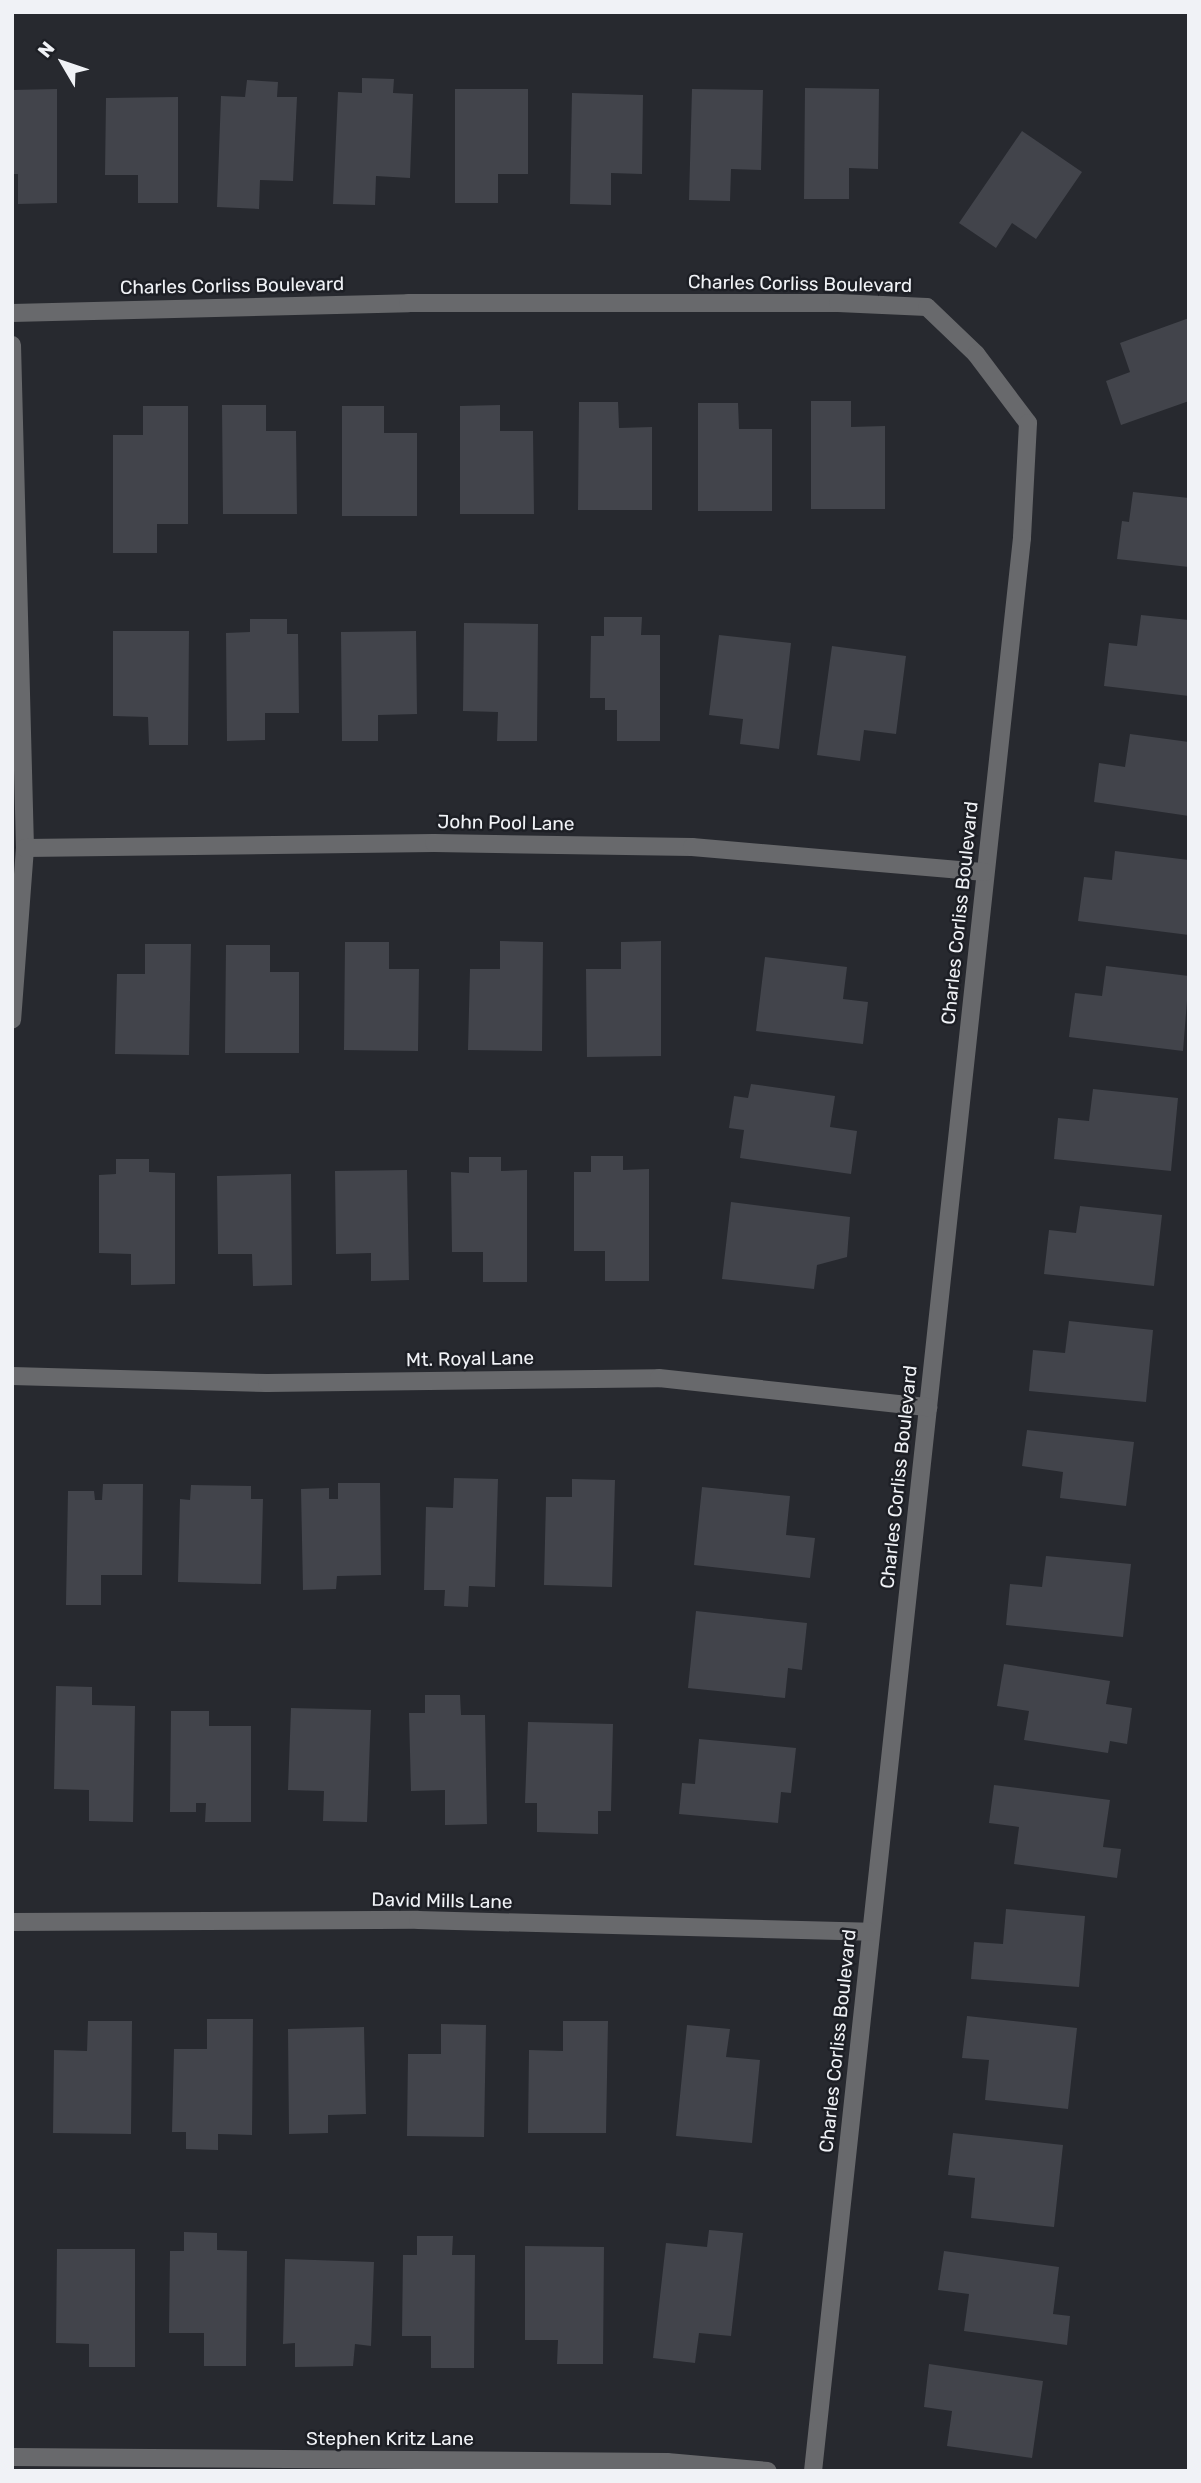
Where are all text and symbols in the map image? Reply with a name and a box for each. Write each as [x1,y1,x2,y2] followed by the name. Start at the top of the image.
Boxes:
[28,28,98,98] north arrow
[33,37,60,62] text: N
[688,271,912,297] street label: Charles Corliss Boulevard
[120,273,344,299] street label: Charles Corliss Boulevard
[937,800,983,1026] street label: Charles Corliss Boulevard
[437,810,575,836] street label: John Pool Lane
[406,1346,534,1372] street label: Mt. Royal Lane
[876,1364,922,1590] street label: Charles Corliss Boulevard
[371,1888,513,1914] street label: David Mills Lane
[815,1928,861,2154] street label: Charles Corliss Boulevard
[306,2428,474,2450] street label: Stephen Kritz Lane

